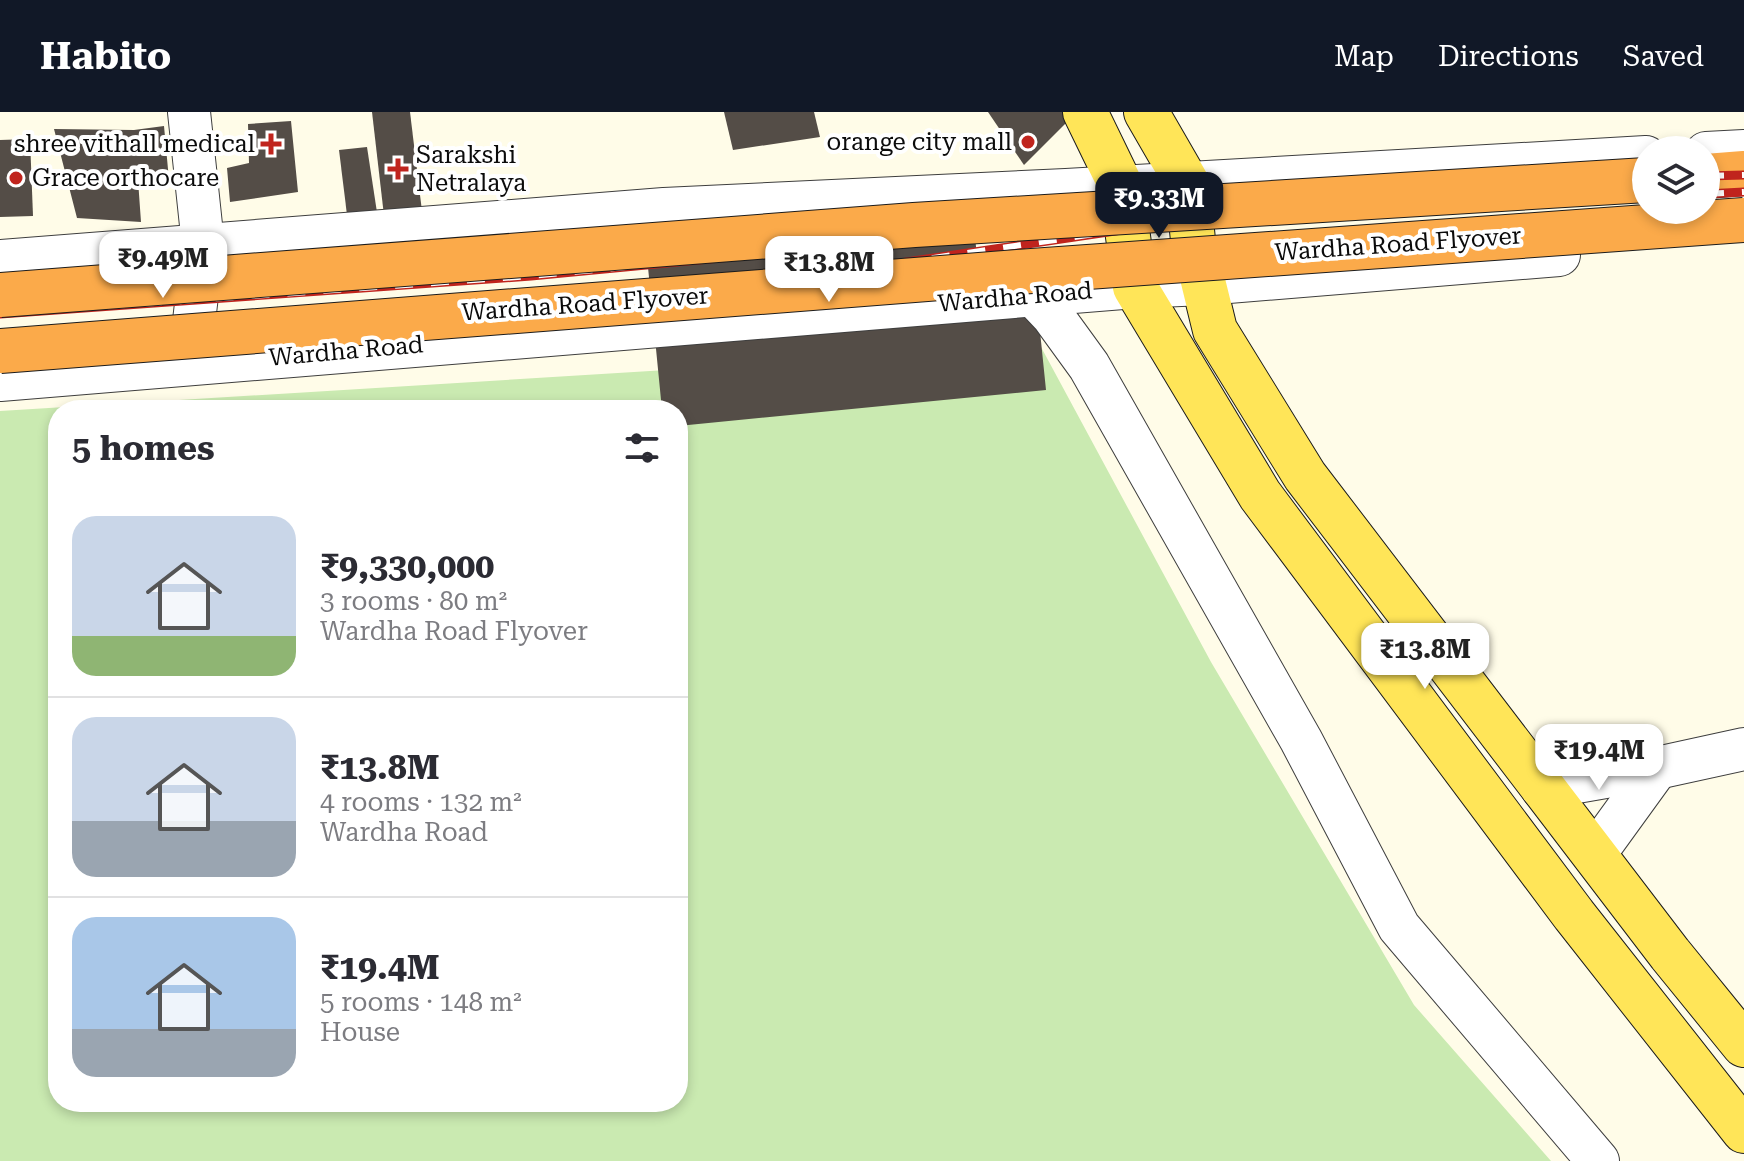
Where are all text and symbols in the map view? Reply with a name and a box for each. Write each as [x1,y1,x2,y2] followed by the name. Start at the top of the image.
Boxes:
[40,34,171,78] text: Habito
[1334,40,1394,73] text: Map
[1438,40,1579,73] text: Directions
[1623,40,1704,73] text: Saved
[827,128,1012,156] place label: orange city mall
[14,130,255,158] place label: shree vithall medical
[1019,133,1037,151] marker: orange city mall
[262,135,280,153] marker: shree vithall medical
[1632,136,1720,224] map controls
[1632,136,1720,224] button: layers
[416,141,526,197] place label: Sarakshi Netralaya
[387,158,409,180] marker: Sarakshi Netralaya
[32,164,219,192] place label: Grace orthocare
[7,169,25,187] marker: Grace orthocare
[1094,172,1224,240] pin: ₹9.33M
[1113,183,1205,213] text: ₹9.33M
[1274,221,1522,267] street label: Wardha Road Flyover
[98,232,228,300] pin: ₹9.49M
[764,236,894,304] pin: ₹13.8M
[117,243,209,273] text: ₹9.49M
[783,247,875,277] text: ₹13.8M
[937,276,1093,318] street label: Wardha Road
[461,281,709,327] street label: Wardha Road Flyover
[268,330,424,372] street label: Wardha Road
[620,426,664,470] icon: filters
[72,428,215,468] text: 5 homes
[320,546,494,586] text: ₹9,330,000
[136,548,232,644] icon: home
[320,586,507,616] text: 3 rooms · 80 m²
[320,616,588,646] text: Wardha Road Flyover
[1360,623,1490,691] pin: ₹13.8M
[1379,634,1471,664] text: ₹13.8M
[1534,724,1664,792] pin: ₹19.4M
[1553,735,1645,765] text: ₹19.4M
[320,747,440,787] text: ₹13.8M
[136,749,232,845] icon: home
[320,787,522,817] text: 4 rooms · 132 m²
[320,817,488,847] text: Wardha Road
[320,947,440,987] text: ₹19.4M
[136,949,232,1045] icon: home
[320,987,522,1017] text: 5 rooms · 148 m²
[320,1017,400,1047] text: House

